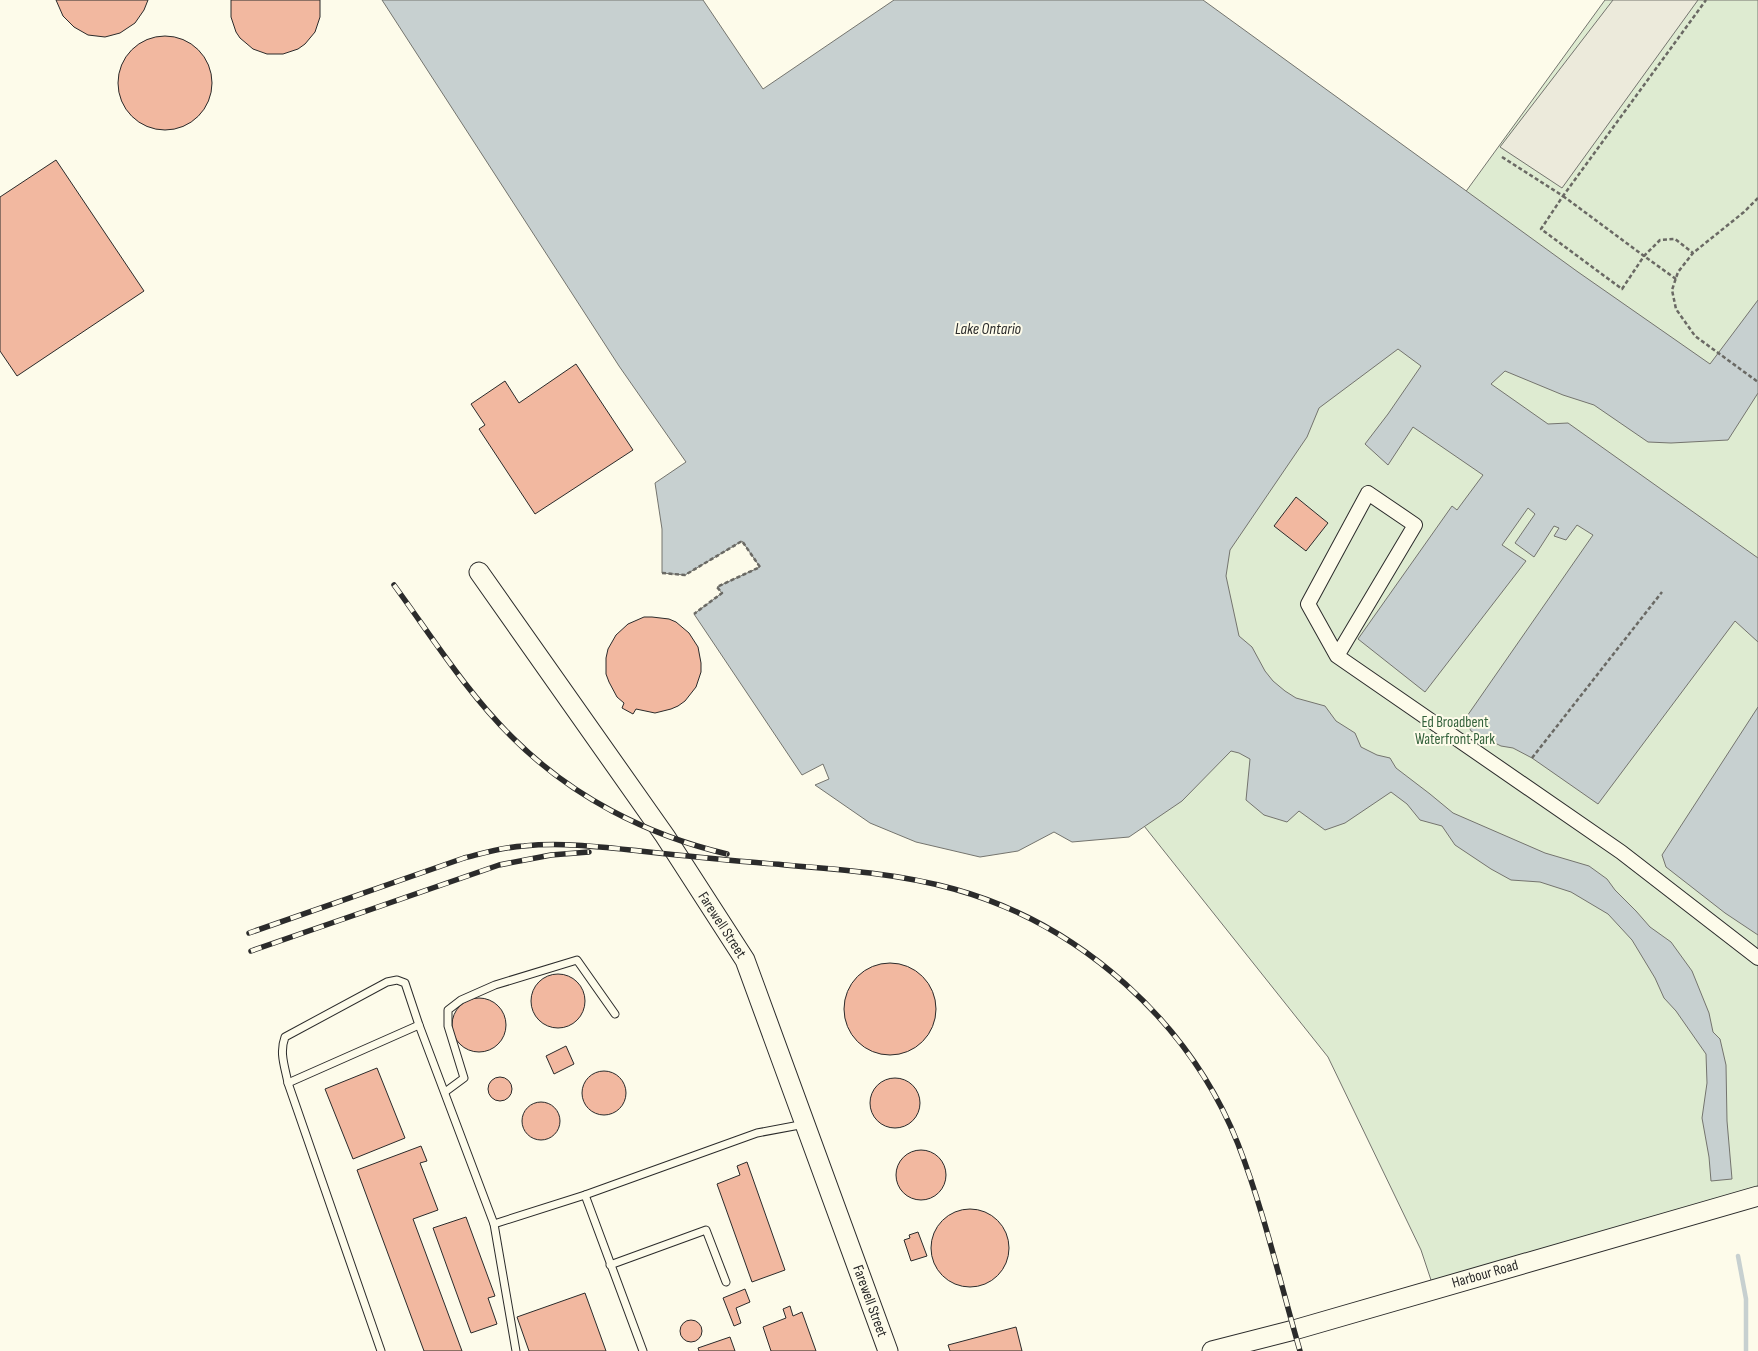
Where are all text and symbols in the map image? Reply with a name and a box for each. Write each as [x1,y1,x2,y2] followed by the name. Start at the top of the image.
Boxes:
[955,320,1022,339] water label: Lake Ontario
[1415,713,1495,749] park label: Ed Broadbent Waterfront Park
[694,888,751,962] street label: Farewell Street
[1450,1255,1520,1293] street label: Harbour Road
[848,1262,892,1340] street label: Farewell Street

